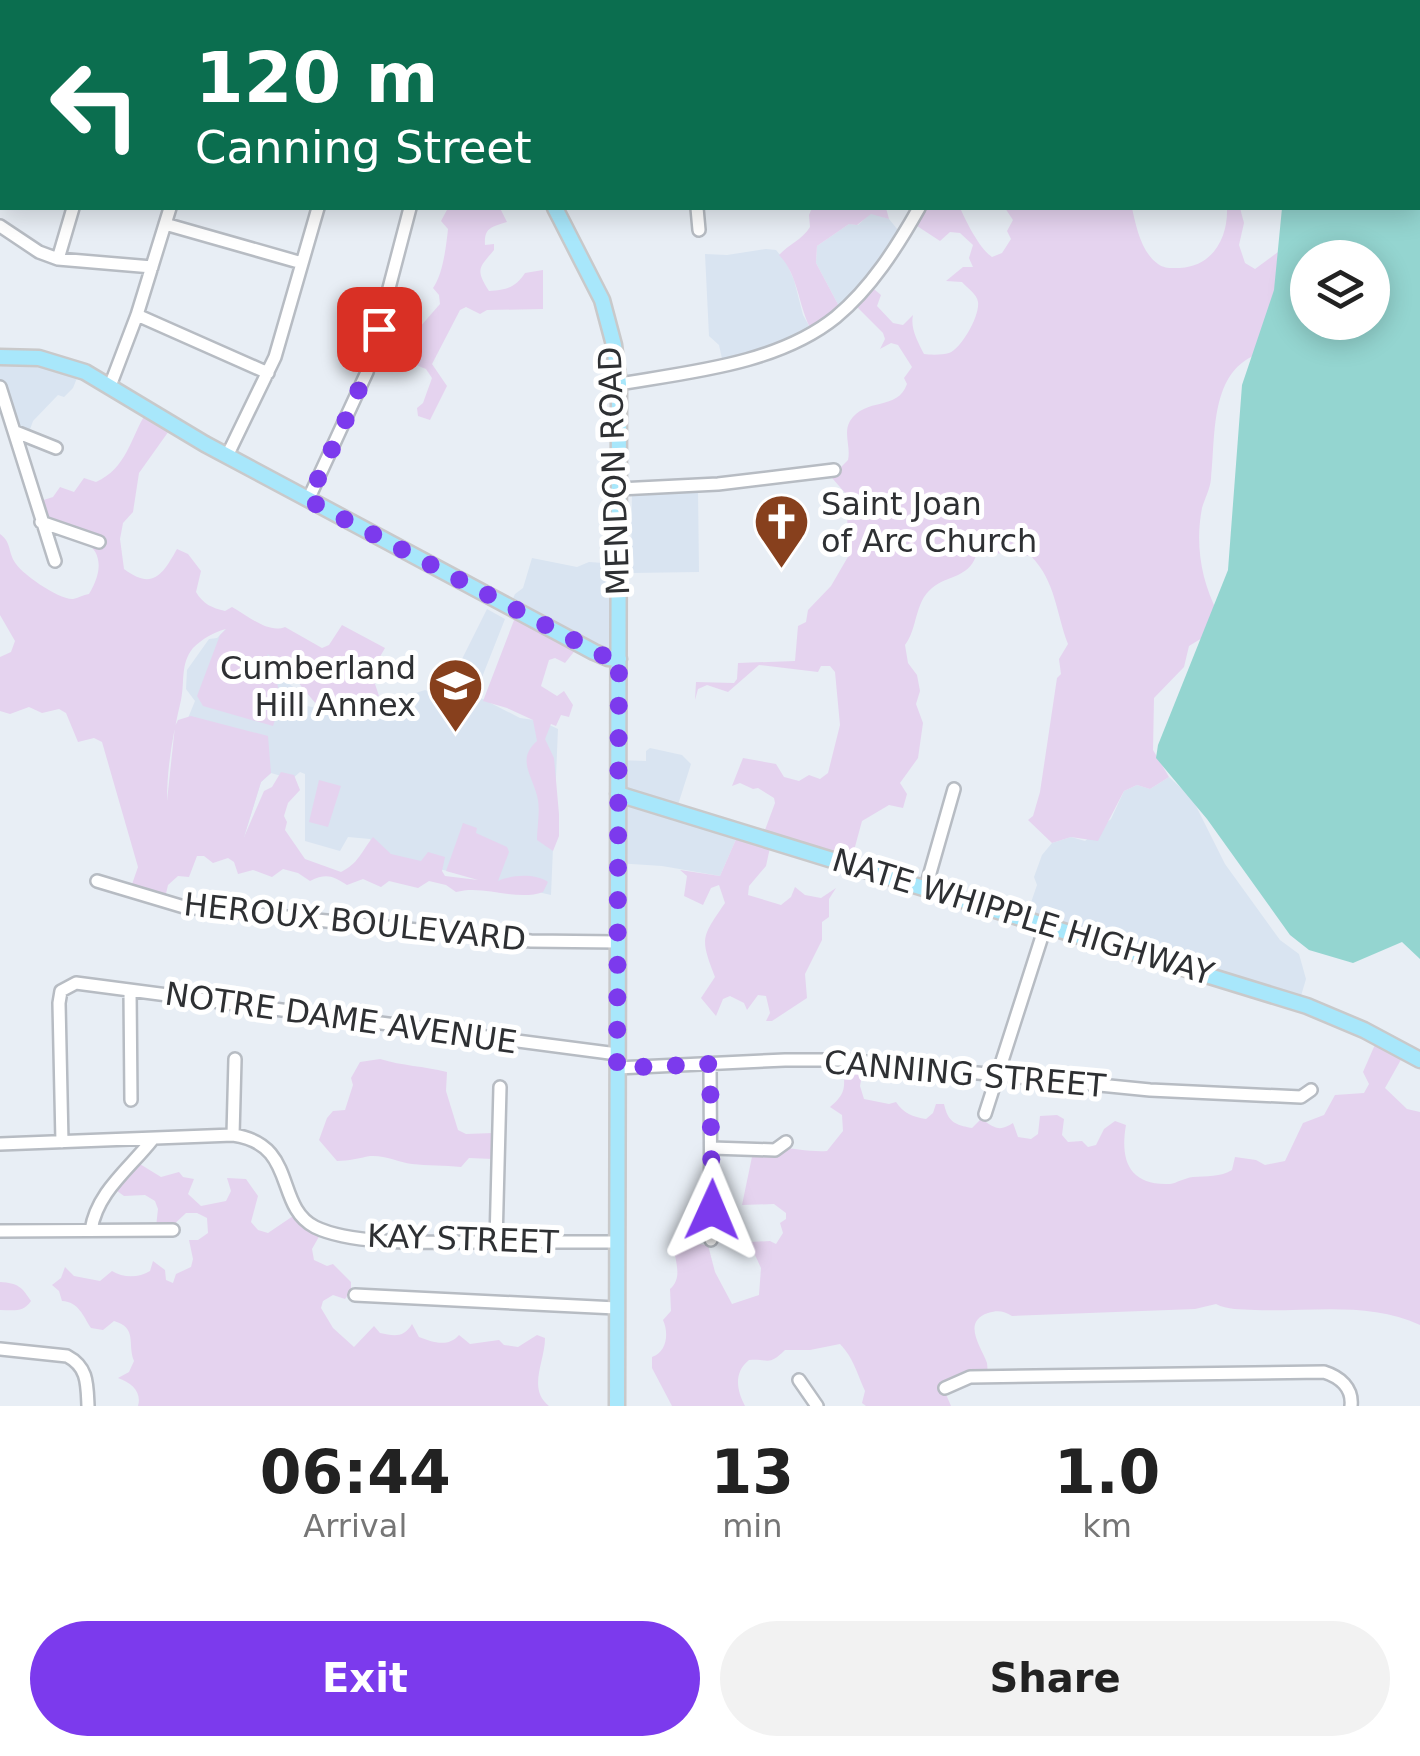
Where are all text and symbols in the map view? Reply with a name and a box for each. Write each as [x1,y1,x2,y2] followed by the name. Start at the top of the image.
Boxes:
[195,37,438,119] text: 120 m
[30,40,160,170] icon: left
[195,121,532,174] text: Canning Street
[1290,240,1390,340] map controls
[1290,240,1390,340] button: layers
[337,287,422,372] pin
[352,302,407,357] icon: arrive
[591,346,637,596] street label: MENDON ROAD
[821,485,1037,560] place label: Saint Joan of Arc Church
[752,492,812,571] church icon: Saint Joan of Arc Church
[220,649,416,724] place label: Cumberland Hill Annex
[425,656,485,735] school or university icon: Cumberland Hill Annex
[828,841,1219,993] street label: NATE WHIPPLE HIGHWAY
[182,885,528,959] street label: HEROUX BOULEVARD
[163,974,519,1062] street label: NOTRE DAME AVENUE
[823,1043,1108,1105] street label: CANNING STREET
[660,1158,764,1262] position arrow
[367,1217,560,1261] street label: KAY STREET
[260,1437,451,1507] text: 06:44
[711,1437,794,1507] text: 13
[1054,1437,1160,1507] text: 1.0
[303,1507,407,1545] text: Arrival
[722,1507,783,1545] text: min
[1082,1507,1132,1545] text: km
[30,1621,700,1736] button: Exit
[720,1621,1390,1736] button: Share

